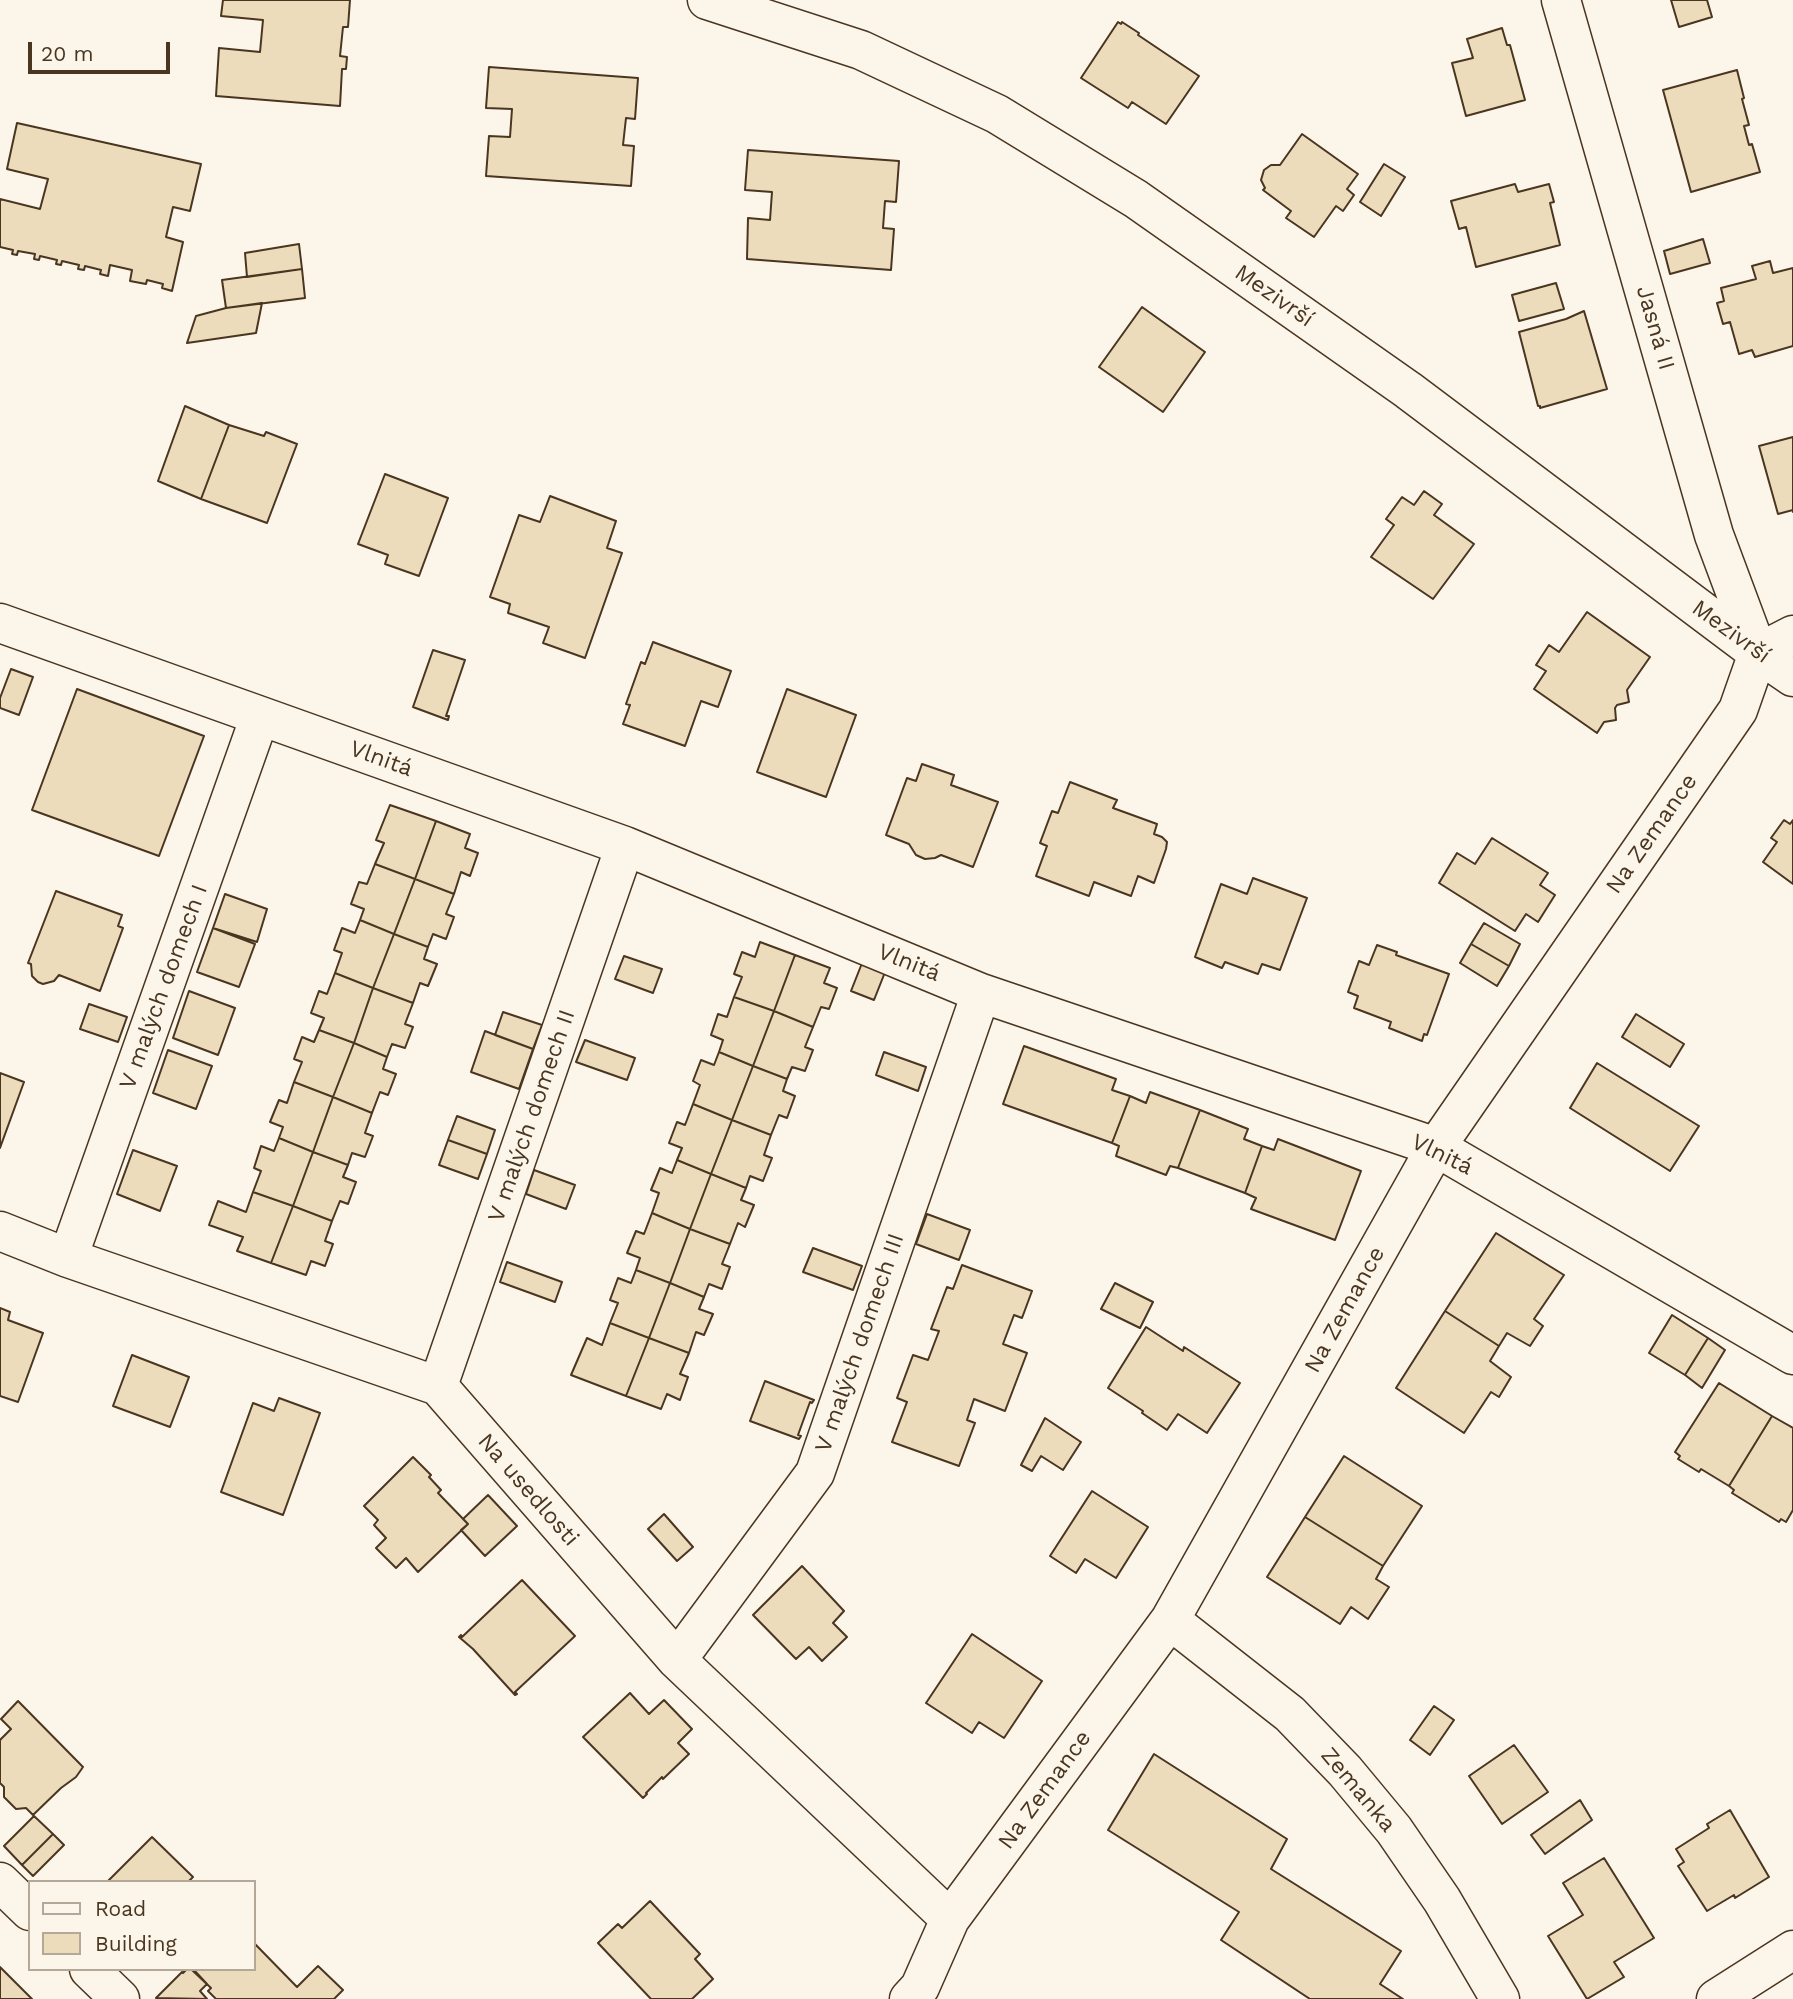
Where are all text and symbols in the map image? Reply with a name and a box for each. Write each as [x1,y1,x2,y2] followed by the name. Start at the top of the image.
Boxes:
[32,28,173,72] scale bar
[41,41,93,66] text: 20 m
[1229,259,1319,333] street label: Mezivrší
[1630,283,1680,373] street label: Jasná II
[1686,594,1776,670] street label: Mezivrší
[346,735,416,783] street label: Vlnitá
[1601,769,1703,899] street label: Na Zemance
[114,881,214,1093] street label: V malých domech I
[874,938,944,988] street label: Vlnitá
[483,1006,581,1226] street label: V malých domech II
[1407,1128,1477,1182] street label: Vlnitá
[810,1230,910,1456] street label: V malých domech III
[1299,1242,1391,1378] street label: Na Zemance
[472,1428,584,1552] street label: Na usedlosti
[993,1725,1097,1855] street label: Na Zemance
[1315,1742,1401,1838] street label: Zemanka
[28,1880,256,1971] legend
[95,1896,146,1921] text: Road
[95,1931,177,1956] text: Building

